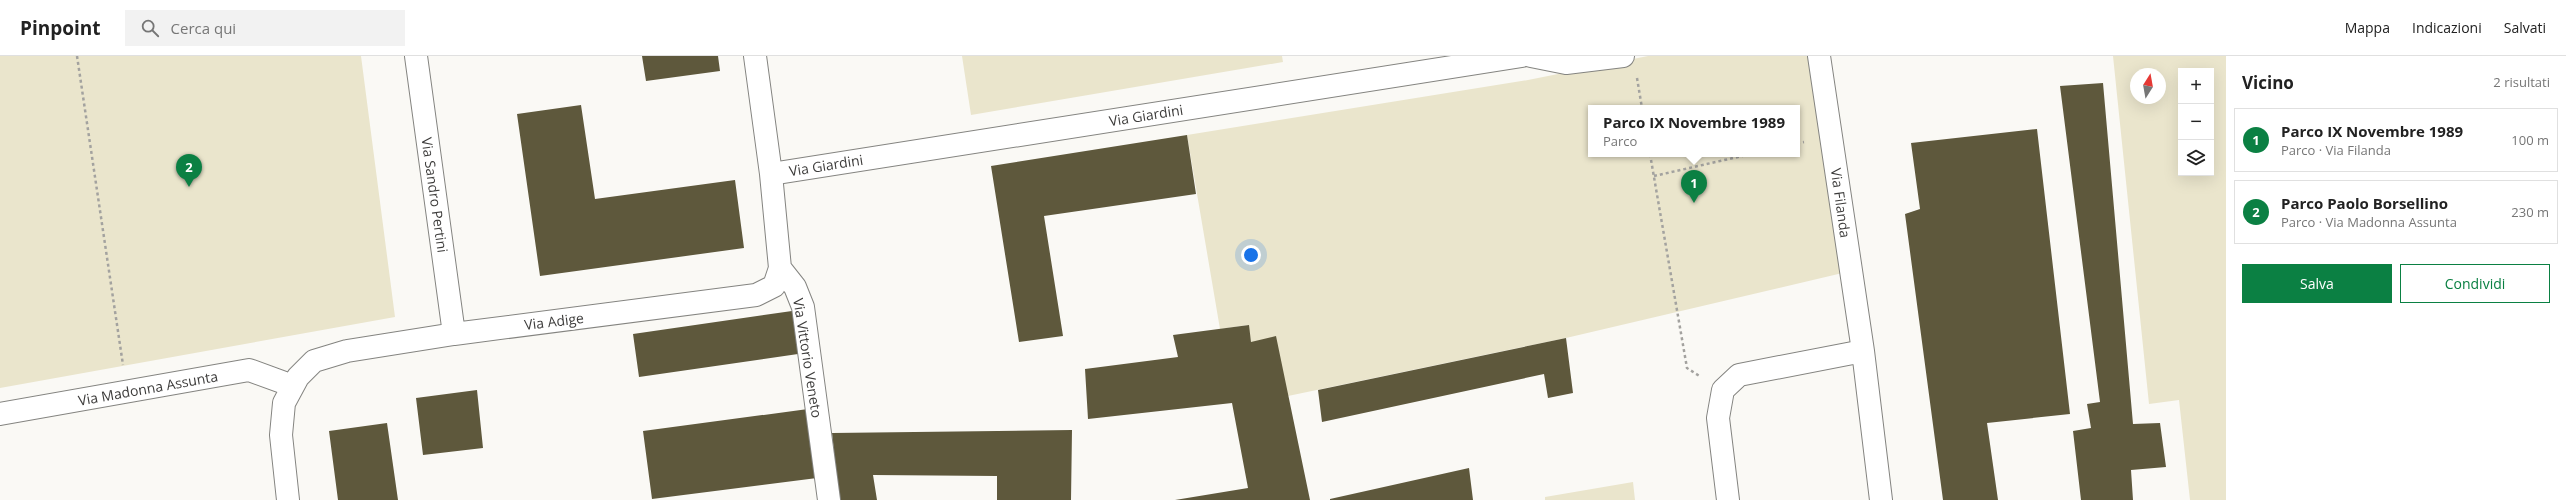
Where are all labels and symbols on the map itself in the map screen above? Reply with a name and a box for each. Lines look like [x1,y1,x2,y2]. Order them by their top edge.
north arrow [2130,68,2166,104]
street label: Via Giardini [1108,100,1184,130]
street label: Via Sandro Pertini [417,136,453,254]
street label: Via Giardini [788,150,864,180]
pin: 2 [176,154,202,187]
street label: Via Filanda [1827,167,1855,239]
pin: 1 [1681,170,1707,203]
your location [1241,245,1261,265]
street label: Via Vittorio Veneto [789,297,827,419]
street label: Via Adige [523,308,585,334]
street label: Via Madonna Assunta [77,366,219,410]

